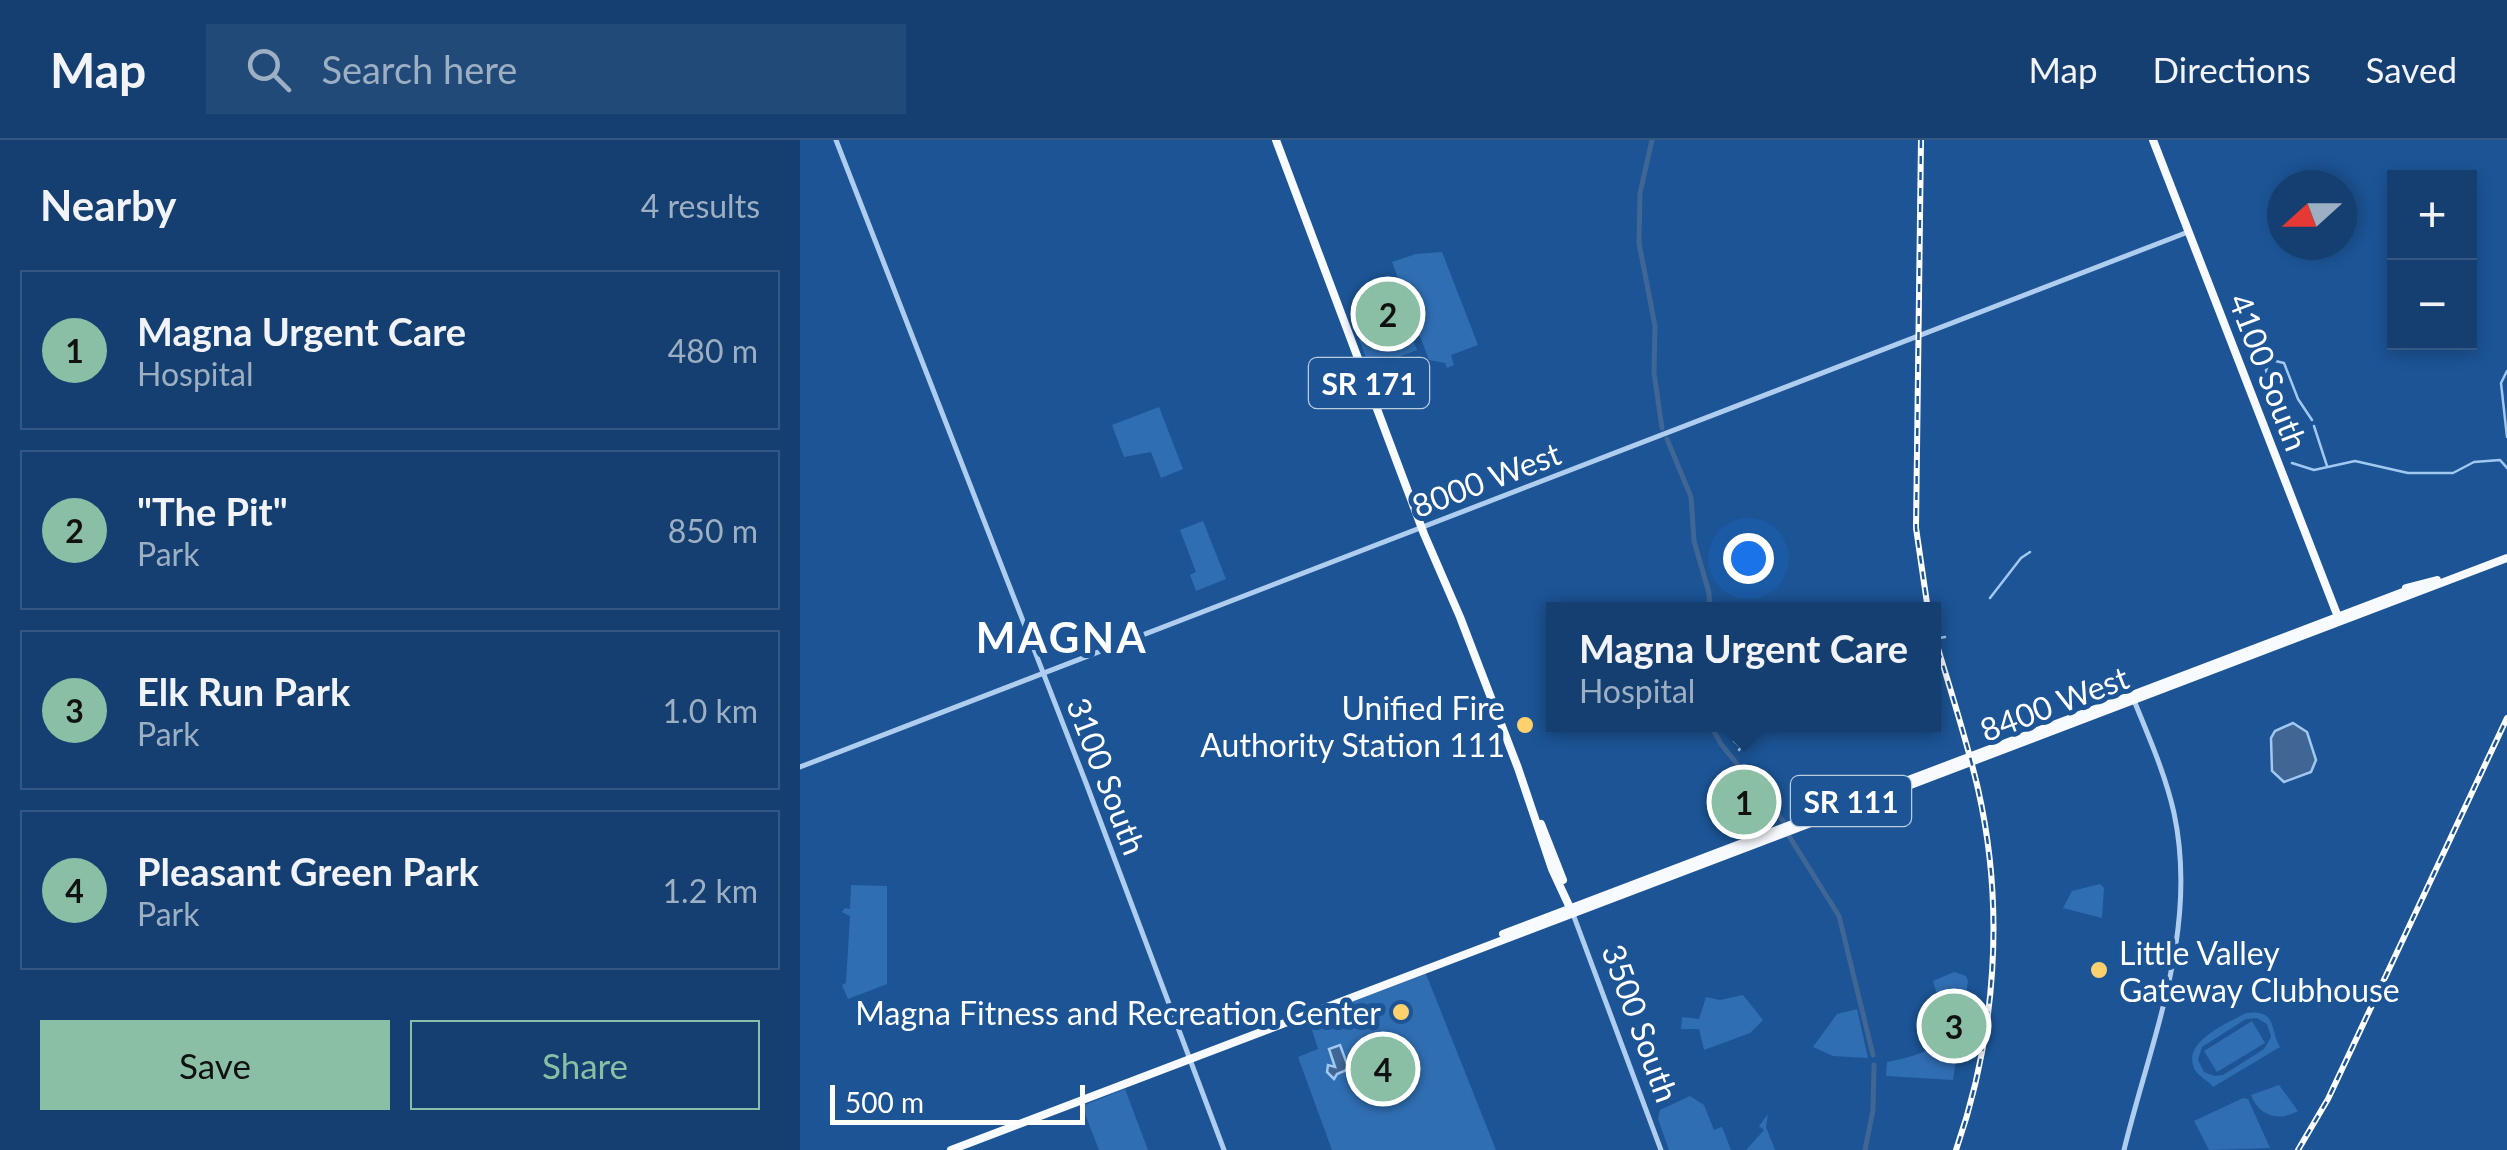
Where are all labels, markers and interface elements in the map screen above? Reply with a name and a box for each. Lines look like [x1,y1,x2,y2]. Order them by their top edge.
search box [206,24,906,114]
text: Map [50,41,146,98]
icon: search [241,42,296,97]
text: Search here [321,46,517,92]
text: Map [2029,48,2098,90]
text: Directions [2153,48,2311,90]
text: Saved [2366,48,2457,90]
north arrow [2267,170,2357,260]
map controls [2387,170,2477,350]
button: + [2387,170,2477,260]
text: Nearby [40,180,177,230]
text: 4 results [641,186,760,225]
button: − [2387,260,2477,350]
pin: 2 [1356,276,1420,352]
street label: 4100 South [2221,288,2317,456]
text: Magna Urgent Care [137,308,466,354]
text: 1 [65,331,84,370]
text: 480 m [668,331,758,370]
text: Hospital [137,354,253,393]
road number: SR 171 [1309,358,1429,408]
street label: 8000 West [1406,433,1566,525]
text: "The Pit" [137,488,288,534]
text: 2 [65,511,84,550]
text: 850 m [668,511,758,550]
your location [1723,533,1774,584]
text: Park [137,534,200,573]
popup [1546,602,1941,732]
district label: MAGNA [976,612,1148,662]
text: Magna Urgent Care [1579,625,1908,671]
street label: 8400 West [1974,657,2134,749]
text: Elk Run Park [137,668,350,714]
text: Hospital [1579,671,1695,710]
place label: Unified Fire Authority Station 111 [1200,688,1505,764]
text: 3 [65,691,84,730]
text: 1.0 km [663,691,758,730]
street label: 3100 South [1059,692,1155,860]
text: Park [137,714,200,753]
marker: Unified Fire Authority Station 111 [1514,714,1536,736]
pin: 1 [1712,764,1776,840]
road number: SR 111 [1791,776,1911,826]
text: Pleasant Green Park [137,848,479,894]
text: 4 [65,871,84,910]
text: 1.2 km [663,871,758,910]
text: Park [137,894,200,933]
place label: Little Valley Gateway Clubhouse [2119,933,2400,1009]
street label: 3500 South [1594,939,1688,1107]
marker: Little Valley Gateway Clubhouse [2088,959,2110,981]
pin: 3 [1922,988,1986,1064]
place label: Magna Fitness and Recreation Center [855,993,1381,1032]
marker: Magna Fitness and Recreation Center [1390,1001,1412,1023]
button: Save [40,1020,390,1110]
button: Share [410,1020,760,1110]
pin: 4 [1350,1032,1416,1106]
scale bar [830,1080,1085,1124]
text: 500 m [845,1085,924,1119]

